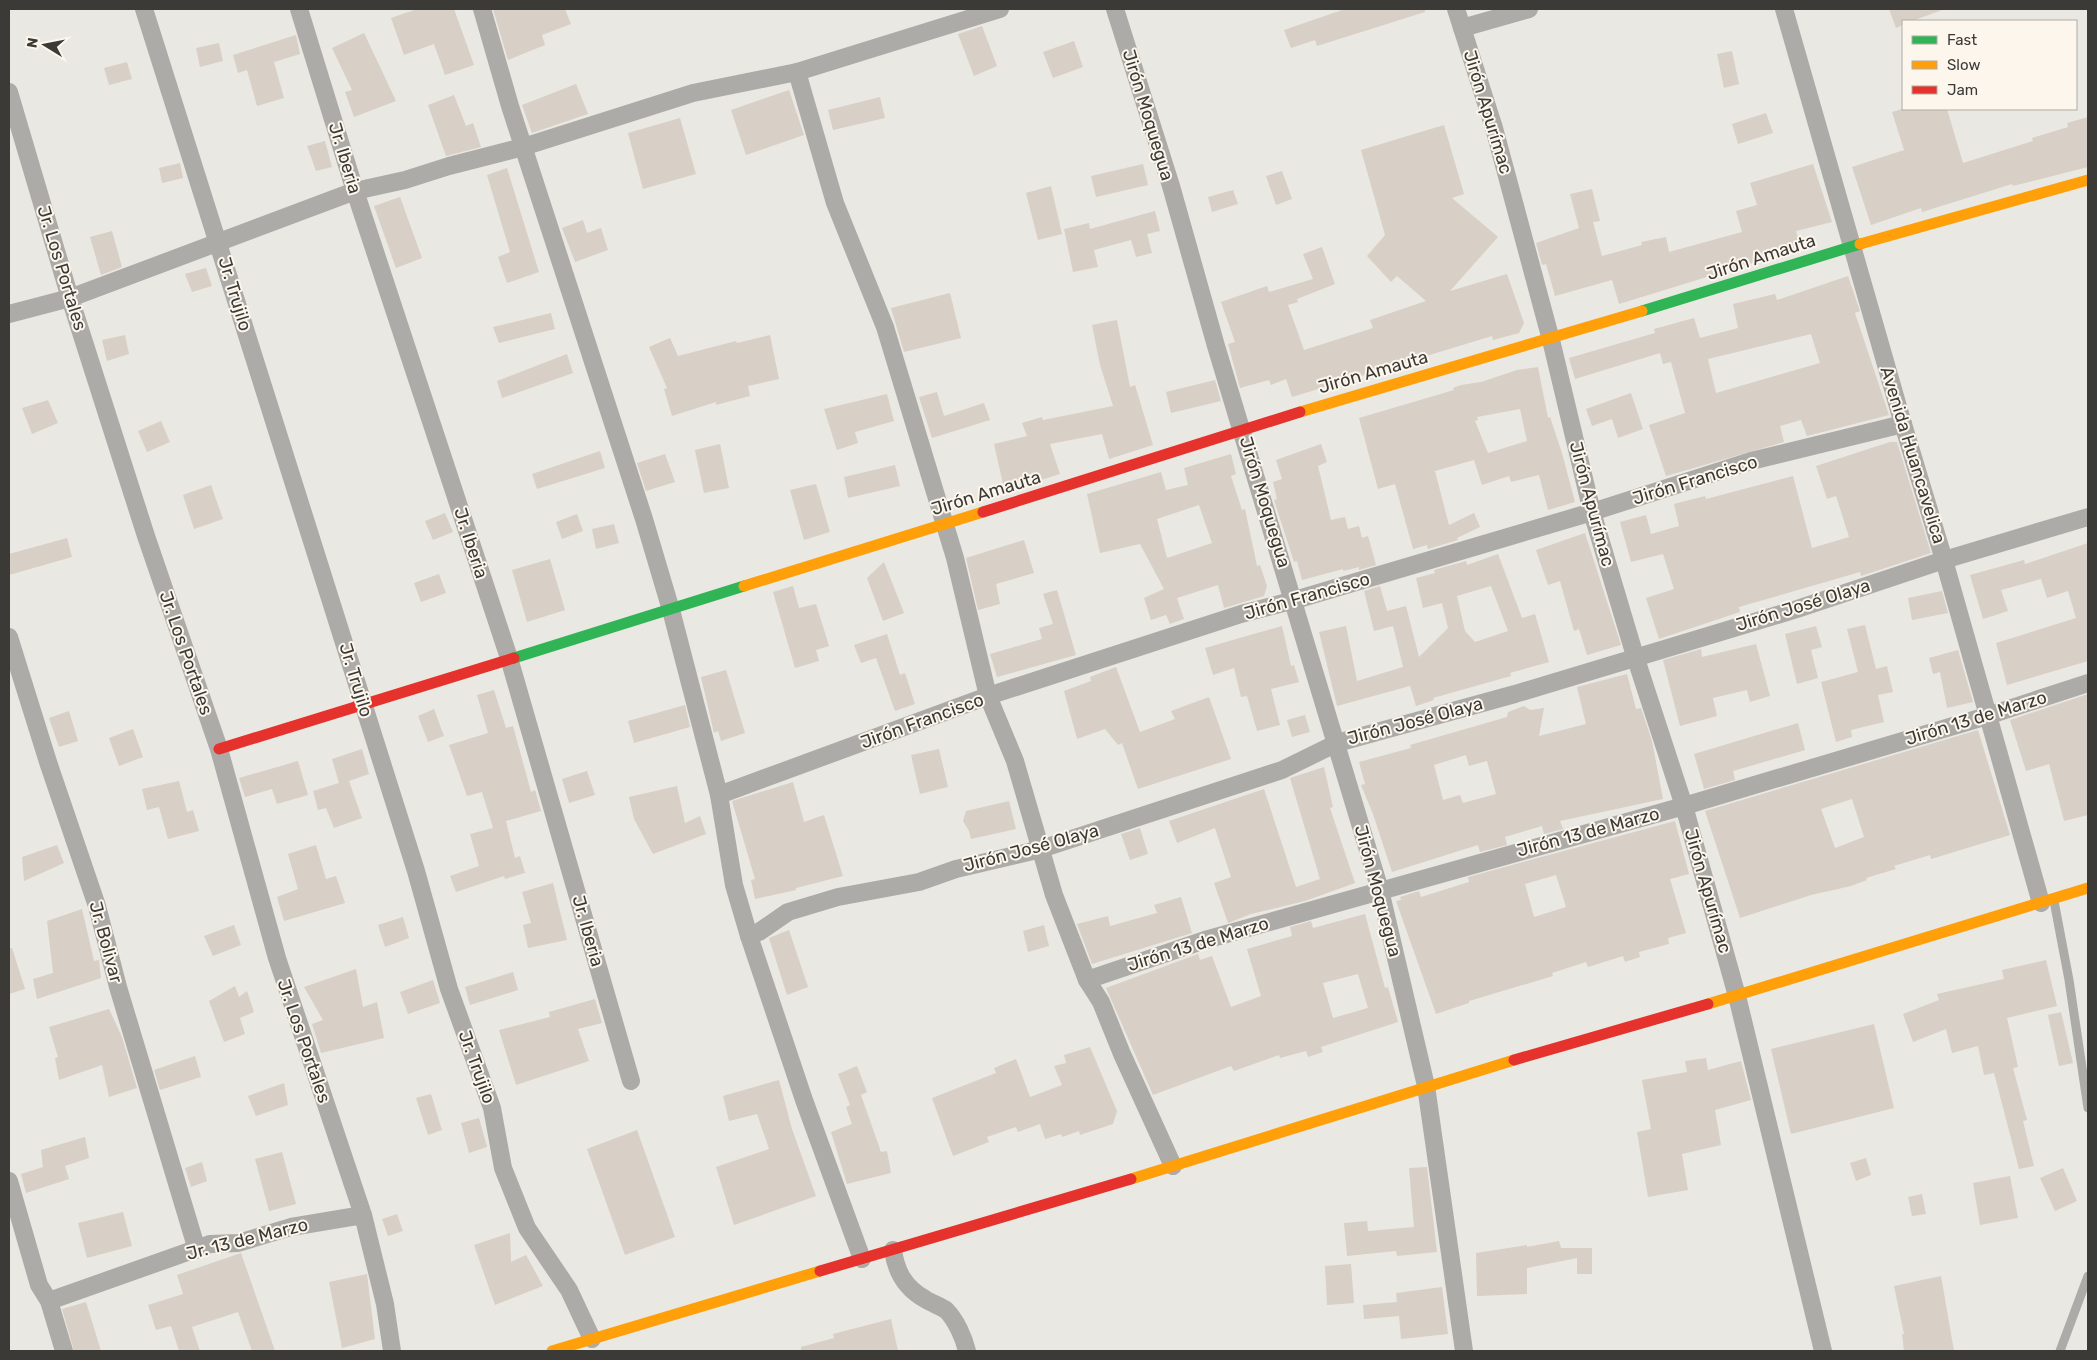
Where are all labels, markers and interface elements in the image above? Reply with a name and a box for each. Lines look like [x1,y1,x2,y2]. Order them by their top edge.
north arrow [20,20,70,70]
legend [1902,20,2077,110]
text: Fast [1947,31,1977,49]
text: N [23,36,42,49]
street label: Jirón Moquegua [1118,47,1178,183]
street label: Jirón Apurímac [1459,47,1517,177]
text: Slow [1947,56,1980,74]
text: Jam [1947,81,1978,99]
street label: Jr. Iberia [324,120,366,196]
street label: Jr. Los Portales [33,203,91,333]
street label: Jirón Amauta [1704,229,1818,285]
street label: Jr. Trujilo [213,254,257,334]
street label: Jirón Amauta [1315,346,1431,398]
street label: Avenida Huancavelica [1876,364,1950,546]
street label: Jirón Moquegua [1235,434,1295,570]
street label: Jirón Apurímac [1565,439,1619,569]
street label: Jirón Francisco [1630,451,1760,509]
street label: Jirón Amauta [929,466,1043,520]
street label: Jr. Iberia [449,505,493,581]
street label: Jirón Francisco [1242,568,1372,624]
street label: Jirón José Olaya [1733,574,1873,636]
street label: Jr. Los Portales [155,588,217,718]
street label: Jr. Trujilo [334,640,378,720]
street label: Jirón 13 de Marzo [1903,686,2049,750]
street label: Jirón Francisco [857,688,987,754]
street label: Jirón José Olaya [1345,692,1485,750]
street label: Jirón 13 de Marzo [1514,802,1662,862]
street label: Jirón José Olaya [961,819,1101,877]
street label: Jirón Moquegua [1350,823,1406,959]
street label: Jirón Apurímac [1680,826,1736,956]
street label: Jr. Iberia [567,893,609,969]
street label: Jr. Bolivar [85,899,127,985]
street label: Jirón 13 de Marzo [1125,912,1271,976]
street label: Jr. Los Portales [273,976,335,1106]
street label: Jr. Trujilo [454,1027,500,1107]
street label: Jr. 13 de Marzo [184,1213,310,1265]

